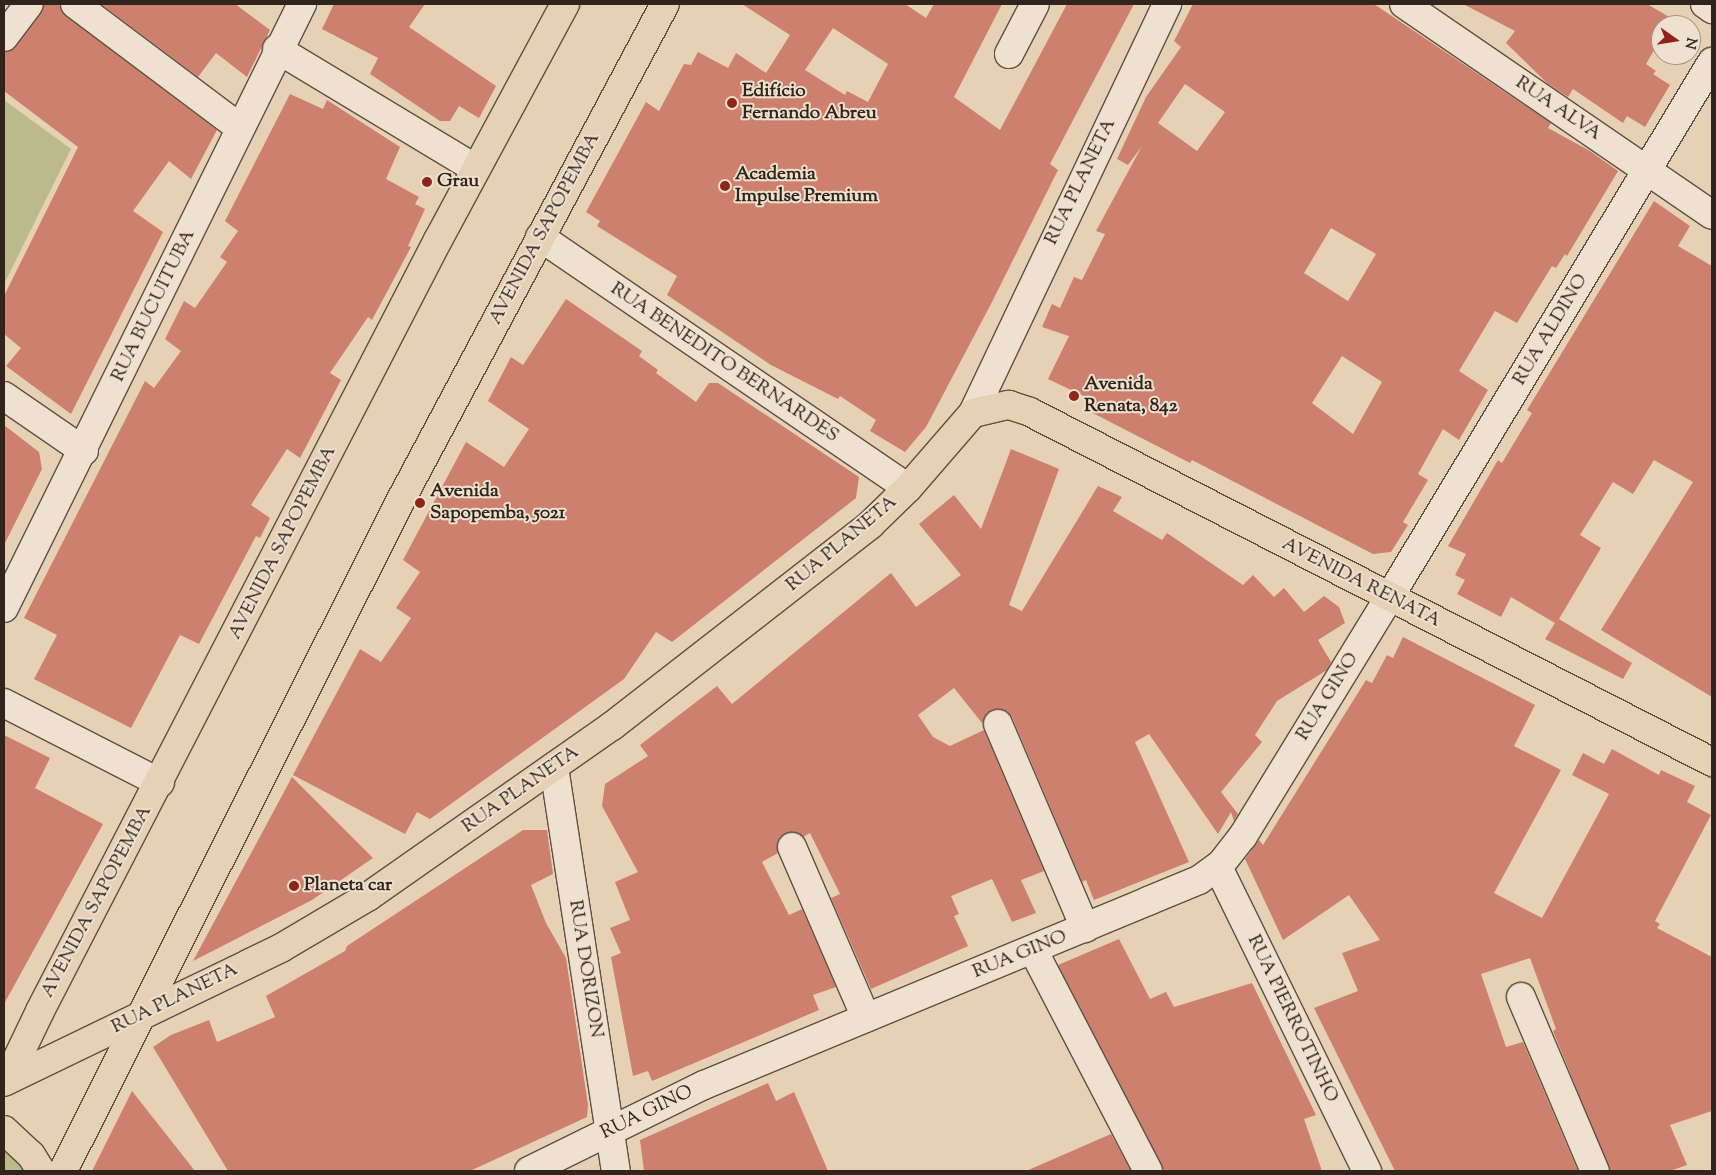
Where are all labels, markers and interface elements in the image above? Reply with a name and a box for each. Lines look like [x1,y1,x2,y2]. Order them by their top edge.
north arrow [1651,15,1701,65]
text: N [1679,35,1701,51]
street label: RUA ALVA [1511,72,1605,146]
place label: Edifício Fernando Abreu [742,81,877,125]
marker: Edifício Fernando Abreu [726,97,738,109]
street label: RUA PLANETA [1041,115,1121,249]
street label: AVENIDA SAPOPEMBA [485,129,605,329]
place label: Academia Impulse Premium [735,164,878,208]
place label: Grau [437,171,479,193]
marker: Grau [421,176,433,188]
marker: Academia Impulse Premium [719,180,731,192]
street label: RUA BUCUITUBA [107,226,201,386]
street label: RUA ALDINO [1509,270,1593,390]
street label: RUA BENEDITO BERNARDES [606,278,842,448]
place label: Avenida Renata, 842 [1084,374,1178,418]
marker: Avenida Renata, 842 [1068,390,1080,402]
street label: AVENIDA SAPOPEMBA [224,442,342,644]
place label: Avenida Sapopemba, 5021 [430,481,565,525]
street label: RUA PLANETA [782,491,902,597]
marker: Avenida Sapopemba, 5021 [414,497,426,509]
street label: AVENIDA RENATA [1278,533,1444,633]
street label: RUA GINO [1292,649,1364,745]
street label: RUA PLANETA [458,741,584,839]
street label: AVENIDA SAPOPEMBA [37,802,157,1002]
place label: Planeta car [304,875,392,897]
marker: Planeta car [288,880,300,892]
street label: RUA DORIZON [563,898,607,1040]
street label: RUA GINO [970,926,1070,984]
street label: RUA PIERROTINHO [1241,931,1343,1107]
street label: RUA PLANETA [108,959,242,1039]
street label: RUA GINO [597,1081,697,1145]

